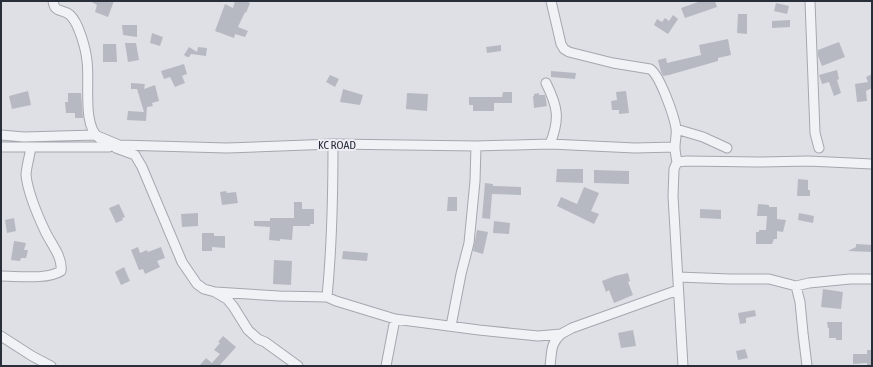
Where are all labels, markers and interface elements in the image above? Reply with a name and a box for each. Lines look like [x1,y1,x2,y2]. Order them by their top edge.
street label: KC ROAD [318,138,356,152]

